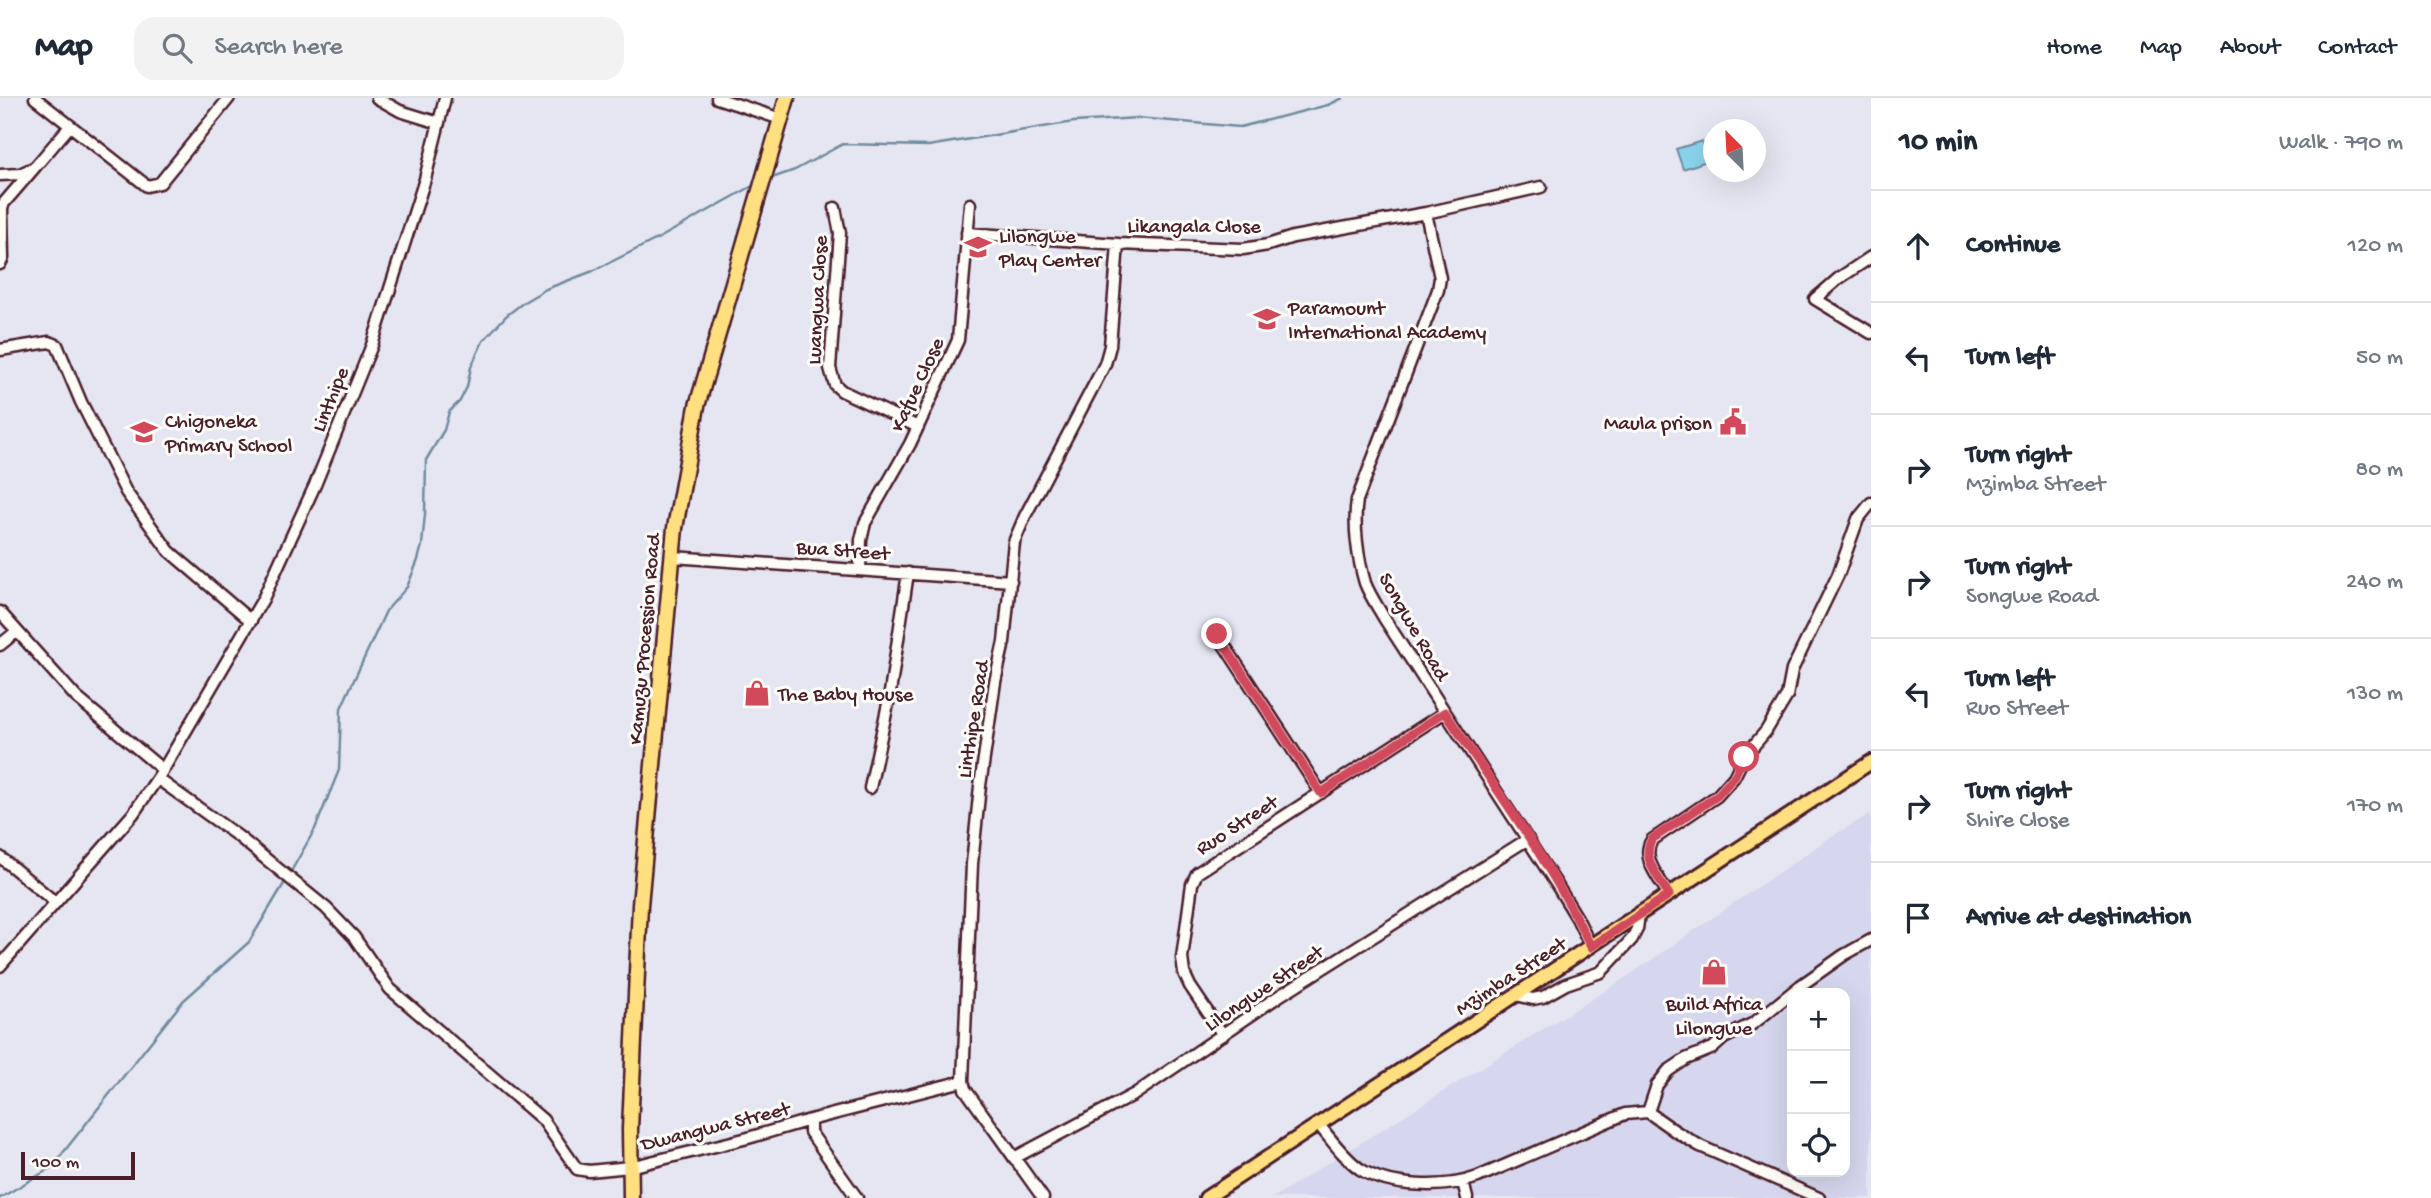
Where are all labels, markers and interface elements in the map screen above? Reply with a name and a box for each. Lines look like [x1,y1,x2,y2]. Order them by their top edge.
search box [134,17,624,80]
text: Map [35,29,92,67]
icon: search [158,29,196,67]
text: Search here [214,33,343,64]
text: Home [2046,34,2102,63]
text: Map [2140,34,2182,63]
text: About [2220,34,2280,63]
text: Contact [2318,34,2396,63]
north arrow [1703,119,1766,182]
text: 10 min [1899,126,1977,161]
text: Walk · 790 m [2279,130,2403,157]
street label: Likangala Close [1127,216,1262,241]
place label: Lilongwe Play Center [998,226,1103,275]
icon: ahead [1899,227,1937,265]
text: Continue [1966,231,2060,262]
school or university icon: Lilongwe Play Center [963,232,993,262]
text: 120 m [2348,233,2403,260]
street label: Luangwa Close [804,234,835,366]
place label: Paramount International Academy [1287,298,1486,347]
school or university icon: Paramount International Academy [1252,304,1282,334]
street label: Kafue Close [887,333,952,436]
icon: left [1899,339,1937,377]
text: Turn left [1966,343,2054,374]
text: 50 m [2356,345,2403,372]
street label: Linthipe [308,363,357,436]
public building icon: Maula prison [1718,407,1748,437]
place label: Chigoneka Primary School [164,411,292,460]
place label: Maula prison [1604,413,1712,438]
school or university icon: Chigoneka Primary School [129,417,159,447]
text: Turn right [1966,441,2070,472]
icon: right [1899,451,1937,489]
text: 80 m [2356,457,2403,484]
text: Mzimba Street [1966,472,2105,499]
street label: Kamuzu Procession Road [625,531,668,746]
street label: Bua Street [794,537,893,568]
text: Turn right [1966,553,2070,584]
icon: right [1899,563,1937,601]
street label: Songwe Road [1371,569,1454,688]
text: 240 m [2346,569,2403,596]
text: Songwe Road [1966,584,2098,611]
route end [1201,618,1232,649]
street label: Linthipe Road [954,657,997,780]
text: Turn left [1966,665,2054,696]
icon: left [1899,675,1937,713]
shop icon: The Baby House [742,678,772,708]
text: 130 m [2347,681,2403,708]
place label: The Baby House [777,684,914,709]
text: Ruo Street [1966,696,2068,723]
route start [1728,741,1759,772]
text: Turn right [1966,777,2070,808]
icon: right [1899,787,1937,825]
street label: Ruo Street [1192,790,1286,863]
text: 170 m [2347,793,2403,820]
text: Shire Close [1966,808,2069,835]
icon: arrive [1899,899,1937,937]
text: Arrive at destination [1966,903,2191,934]
street label: Mzimba Street [1452,932,1574,1023]
street label: Lilongwe Street [1201,940,1331,1039]
shop icon: Build Africa Lilongwe [1699,957,1729,987]
map controls [1787,988,1850,1177]
button: + [1787,988,1850,1051]
place label: Build Africa Lilongwe [1665,994,1764,1043]
button: − [1787,1051,1850,1114]
street label: Dwangwa Street [637,1097,795,1159]
button: locate [1787,1114,1850,1177]
scale bar [21,1149,135,1181]
text: 100 m [32,1152,79,1175]

